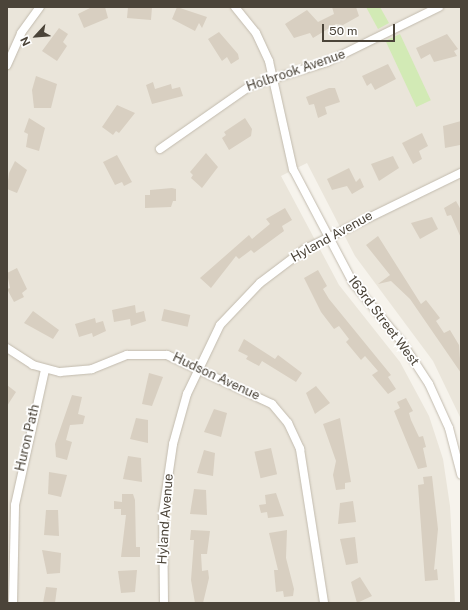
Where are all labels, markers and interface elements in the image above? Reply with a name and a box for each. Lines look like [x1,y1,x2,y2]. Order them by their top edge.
north arrow [16,16,56,56]
scale bar [324,16,397,42]
text: 50 m [329,24,357,38]
text: N [18,35,32,48]
street label: Holbrook Avenue [244,47,348,95]
street label: Hyland Avenue [288,208,376,266]
street label: 163rd Street West [344,273,422,369]
street label: Hudson Avenue [170,350,262,404]
street label: Huron Path [13,403,43,473]
street label: Hyland Avenue [155,473,177,565]

